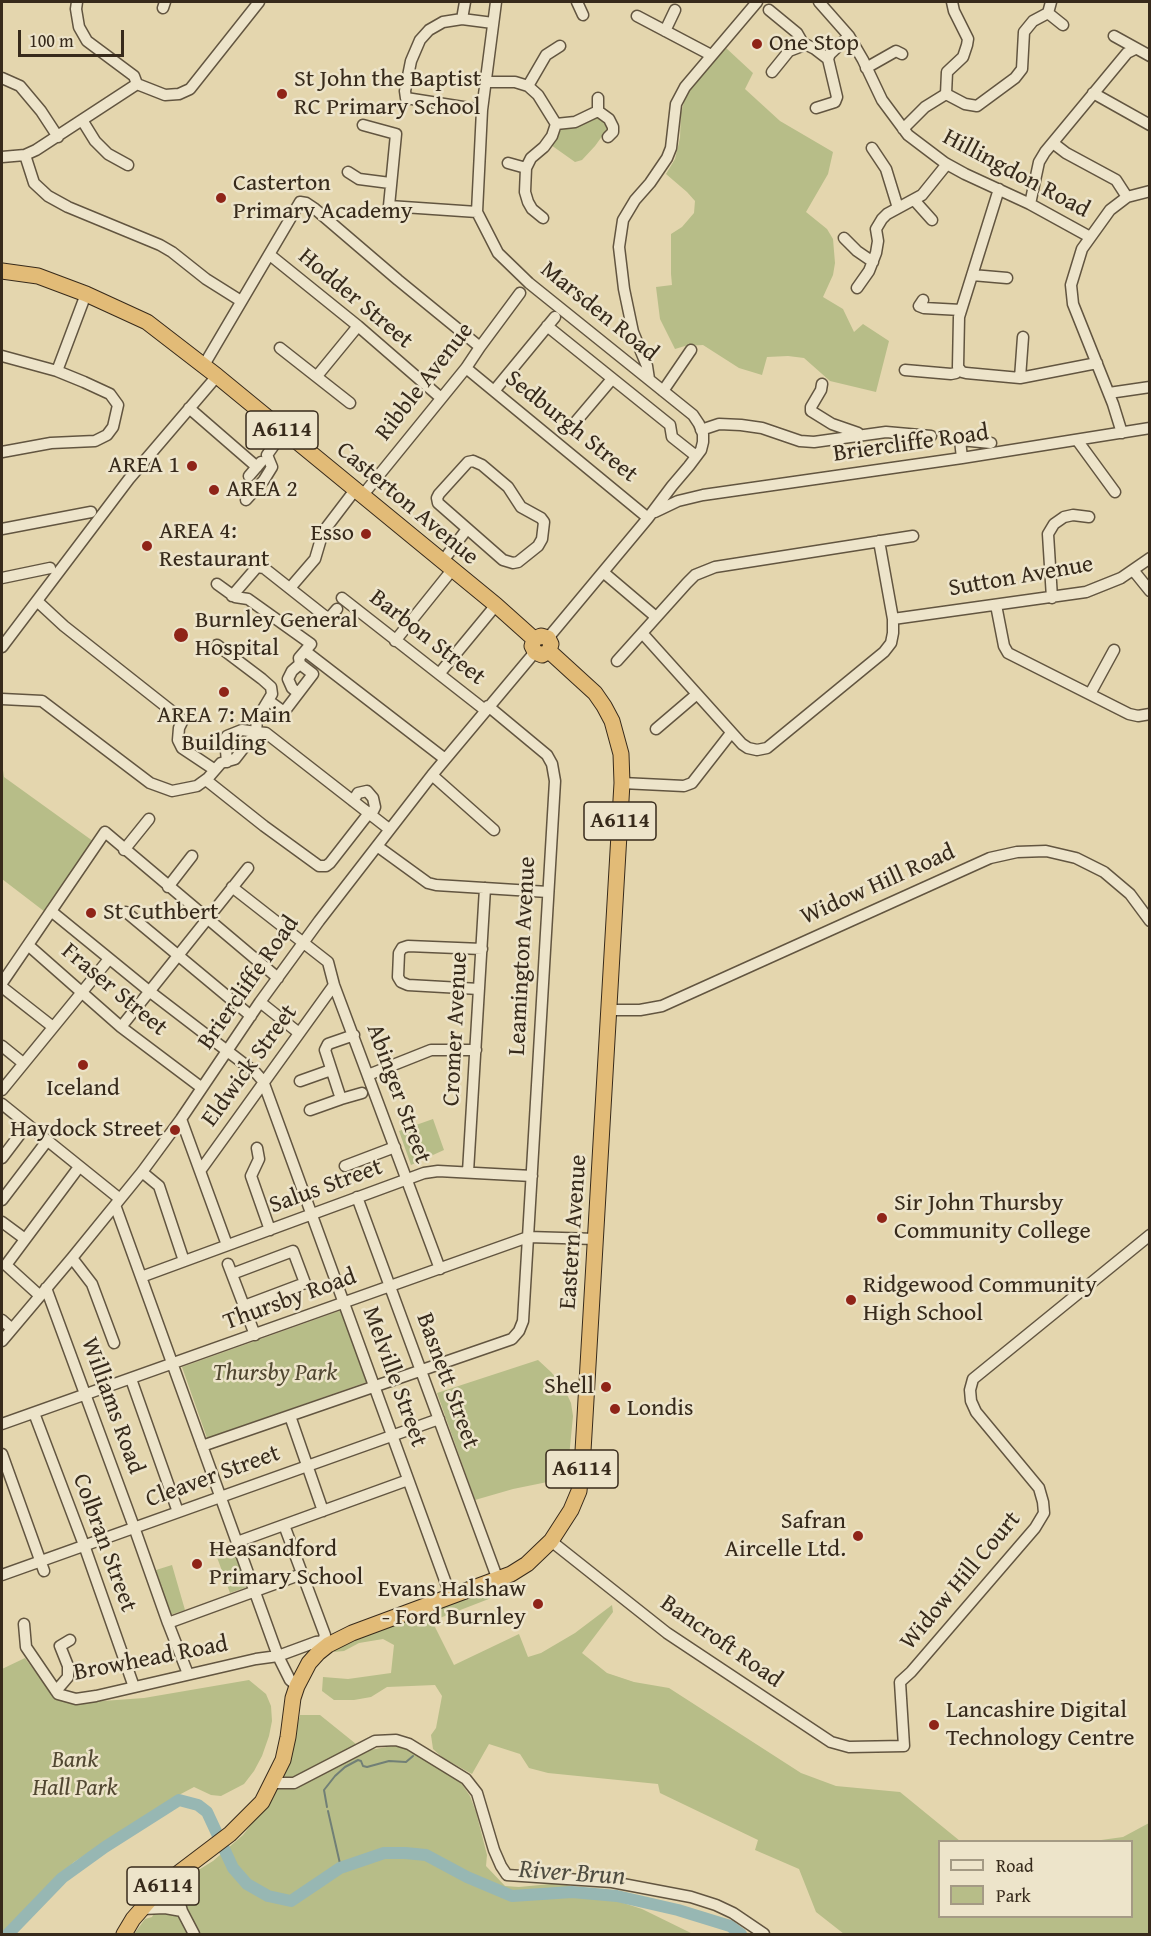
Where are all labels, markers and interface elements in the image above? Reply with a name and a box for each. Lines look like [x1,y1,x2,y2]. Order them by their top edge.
scale bar [21,18,128,56]
text: 100 m [29,27,74,54]
place label: One Stop [769,30,859,58]
marker: One Stop [750,37,764,51]
place label: St John the Baptist RC Primary School [294,66,481,122]
marker: St John the Baptist RC Primary School [275,87,289,101]
street label: Hillingdon Road [938,123,1094,225]
place label: Casterton Primary Academy [233,170,413,226]
marker: Casterton Primary Academy [214,191,228,205]
street label: Hodder Street [292,243,418,355]
street label: Marsden Road [534,256,664,368]
street label: Ribble Avenue [370,317,480,447]
street label: Sedburgh Street [499,365,643,489]
road number: A6114 [246,411,318,449]
street label: Briercliffe Road [831,419,991,469]
street label: Casterton Avenue [330,436,484,572]
place label: AREA 1 [108,452,180,480]
marker: AREA 1 [185,459,199,473]
place label: AREA 2 [226,476,298,504]
marker: AREA 2 [207,483,221,497]
place label: AREA 4: Restaurant [159,518,269,574]
place label: Esso [311,520,354,548]
marker: Esso [359,527,373,541]
marker: AREA 4: Restaurant [140,539,154,553]
street label: Sutton Avenue [946,550,1096,604]
street label: Barbon Street [363,584,491,692]
place label: Burnley General Hospital [195,607,358,663]
marker: Burnley General Hospital [172,626,190,644]
marker: AREA 7: Main Building [217,685,231,699]
place label: AREA 7: Main Building [157,702,291,758]
road number: A6114 [584,802,656,840]
street label: Widow Hill Road [796,838,960,932]
street label: Leamington Avenue [503,856,543,1056]
place label: St Cuthbert [103,899,219,927]
marker: St Cuthbert [84,906,98,920]
street label: Briercliffe Road [192,910,306,1056]
street label: Fraser Street [55,937,173,1043]
street label: Cromer Avenue [438,951,474,1107]
street label: Eldwick Street [196,999,304,1133]
street label: Abinger Street [359,1020,437,1168]
marker: Iceland [76,1058,90,1072]
place label: Iceland [46,1075,120,1103]
place label: Haydock Street [10,1116,163,1144]
marker: Haydock Street [168,1123,182,1137]
street label: Salus Street [265,1153,387,1221]
street label: Eastern Avenue [554,1154,594,1310]
place label: Sir John Thursby Community College [894,1190,1091,1246]
marker: Sir John Thursby Community College [875,1211,889,1225]
street label: Thursby Road [220,1263,360,1337]
place label: Ridgewood Community High School [863,1272,1097,1328]
marker: Ridgewood Community High School [844,1293,858,1307]
street label: Melville Street [355,1303,433,1451]
street label: Basnett Street [409,1309,485,1453]
street label: Williams Road [74,1334,150,1478]
park label: Thursby Park [213,1360,337,1388]
place label: Shell [544,1373,594,1401]
marker: Shell [599,1380,613,1394]
place label: Londis [627,1395,693,1423]
marker: Londis [608,1402,622,1416]
street label: Cleaver Street [142,1439,284,1515]
road number: A6114 [546,1450,618,1488]
street label: Colbran Street [66,1470,142,1616]
street label: Widow Hill Court [895,1506,1027,1656]
place label: Safran Aircelle Ltd. [724,1508,846,1564]
marker: Safran Aircelle Ltd. [851,1529,865,1543]
place label: Heasandford Primary School [209,1536,363,1592]
marker: Heasandford Primary School [190,1557,204,1571]
place label: Evans Halshaw - Ford Burnley [378,1576,526,1632]
street label: Bancroft Road [654,1589,788,1695]
marker: Evans Halshaw - Ford Burnley [531,1597,545,1611]
street label: Browhead Road [71,1630,231,1688]
place label: Lancashire Digital Technology Centre [946,1697,1134,1753]
marker: Lancashire Digital Technology Centre [927,1718,941,1732]
park label: Bank Hall Park [32,1747,118,1803]
legend [938,1840,1133,1918]
text: Road [996,1852,1034,1879]
water label: River Brun [518,1855,626,1893]
road number: A6114 [127,1867,199,1905]
text: Park [996,1882,1031,1909]

